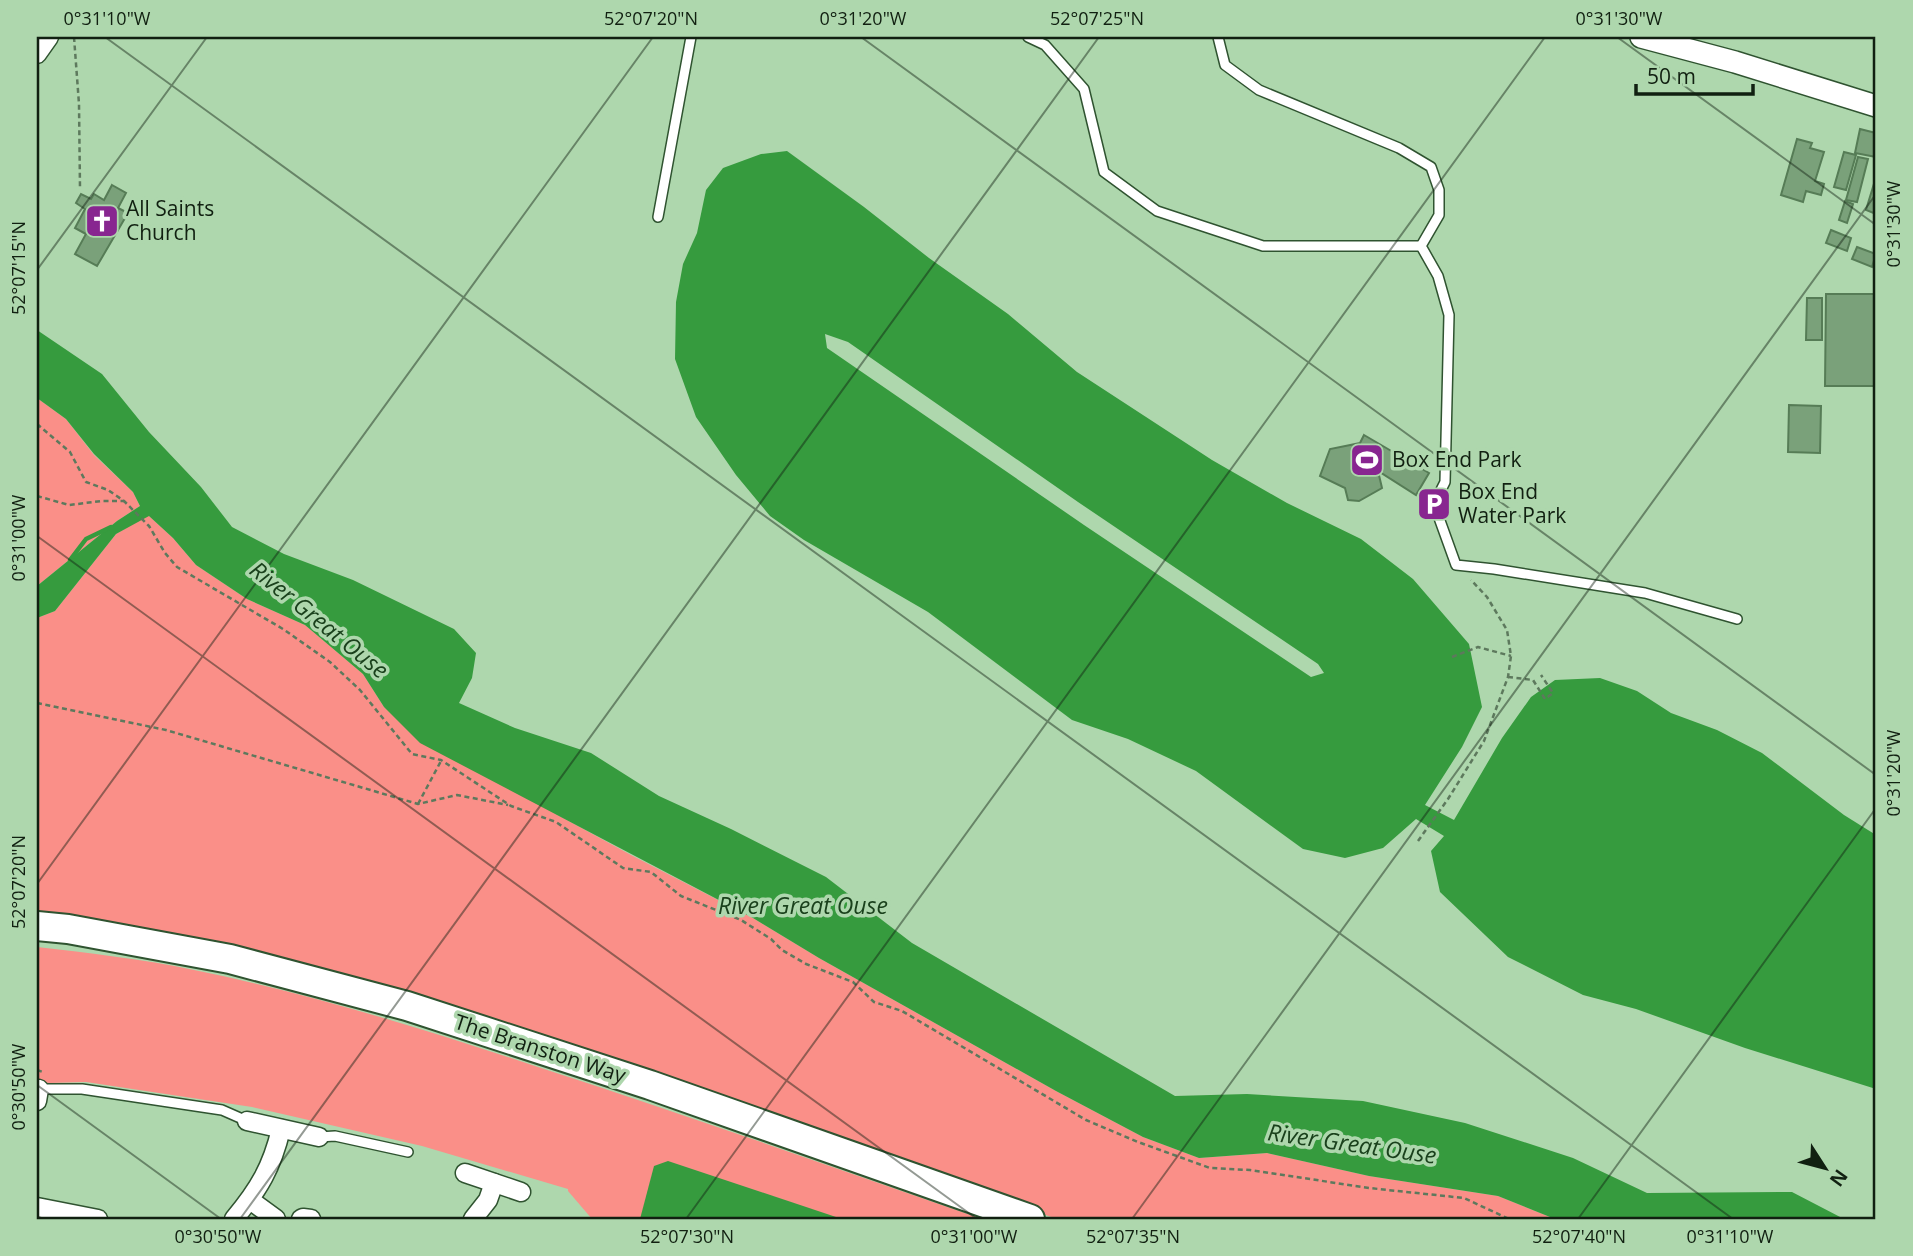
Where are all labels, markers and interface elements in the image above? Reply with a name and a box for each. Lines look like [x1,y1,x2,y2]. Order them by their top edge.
text: 0°31'10"W [64,6,151,30]
text: 52°07'20"N [604,6,698,30]
text: 0°31'20"W [820,6,907,30]
text: 52°07'25"N [1050,6,1144,30]
text: 0°31'30"W [1576,6,1663,30]
scale bar [1636,52,1754,96]
text: 50 m [1647,62,1696,90]
text: 0°31'30"W [1881,180,1905,267]
place label: All Saints Church [126,194,214,246]
church icon: All Saints Church [83,202,121,240]
text: 52°07'15"N [6,221,30,315]
sports icon: Box End Park [1348,441,1386,479]
place label: Box End Park [1392,445,1521,473]
place label: Box End Water Park [1458,477,1566,529]
parking icon: Box End Water Park [1415,485,1453,523]
text: 0°31'00"W [6,494,30,581]
water label: River Great Ouse [244,553,396,685]
text: 0°31'20"W [1881,729,1905,816]
text: 52°07'20"N [6,835,30,929]
water label: River Great Ouse [718,889,888,921]
street label: The Branston Way [451,1007,630,1089]
text: 0°30'50"W [6,1043,30,1130]
water label: River Great Ouse [1266,1115,1439,1171]
north arrow [1790,1134,1860,1204]
text: N [1824,1164,1854,1192]
text: 0°30'50"W [175,1224,262,1248]
text: 52°07'30"N [640,1224,734,1248]
text: 0°31'00"W [931,1224,1018,1248]
text: 52°07'35"N [1086,1224,1180,1248]
text: 52°07'40"N [1532,1224,1626,1248]
text: 0°31'10"W [1687,1224,1774,1248]

